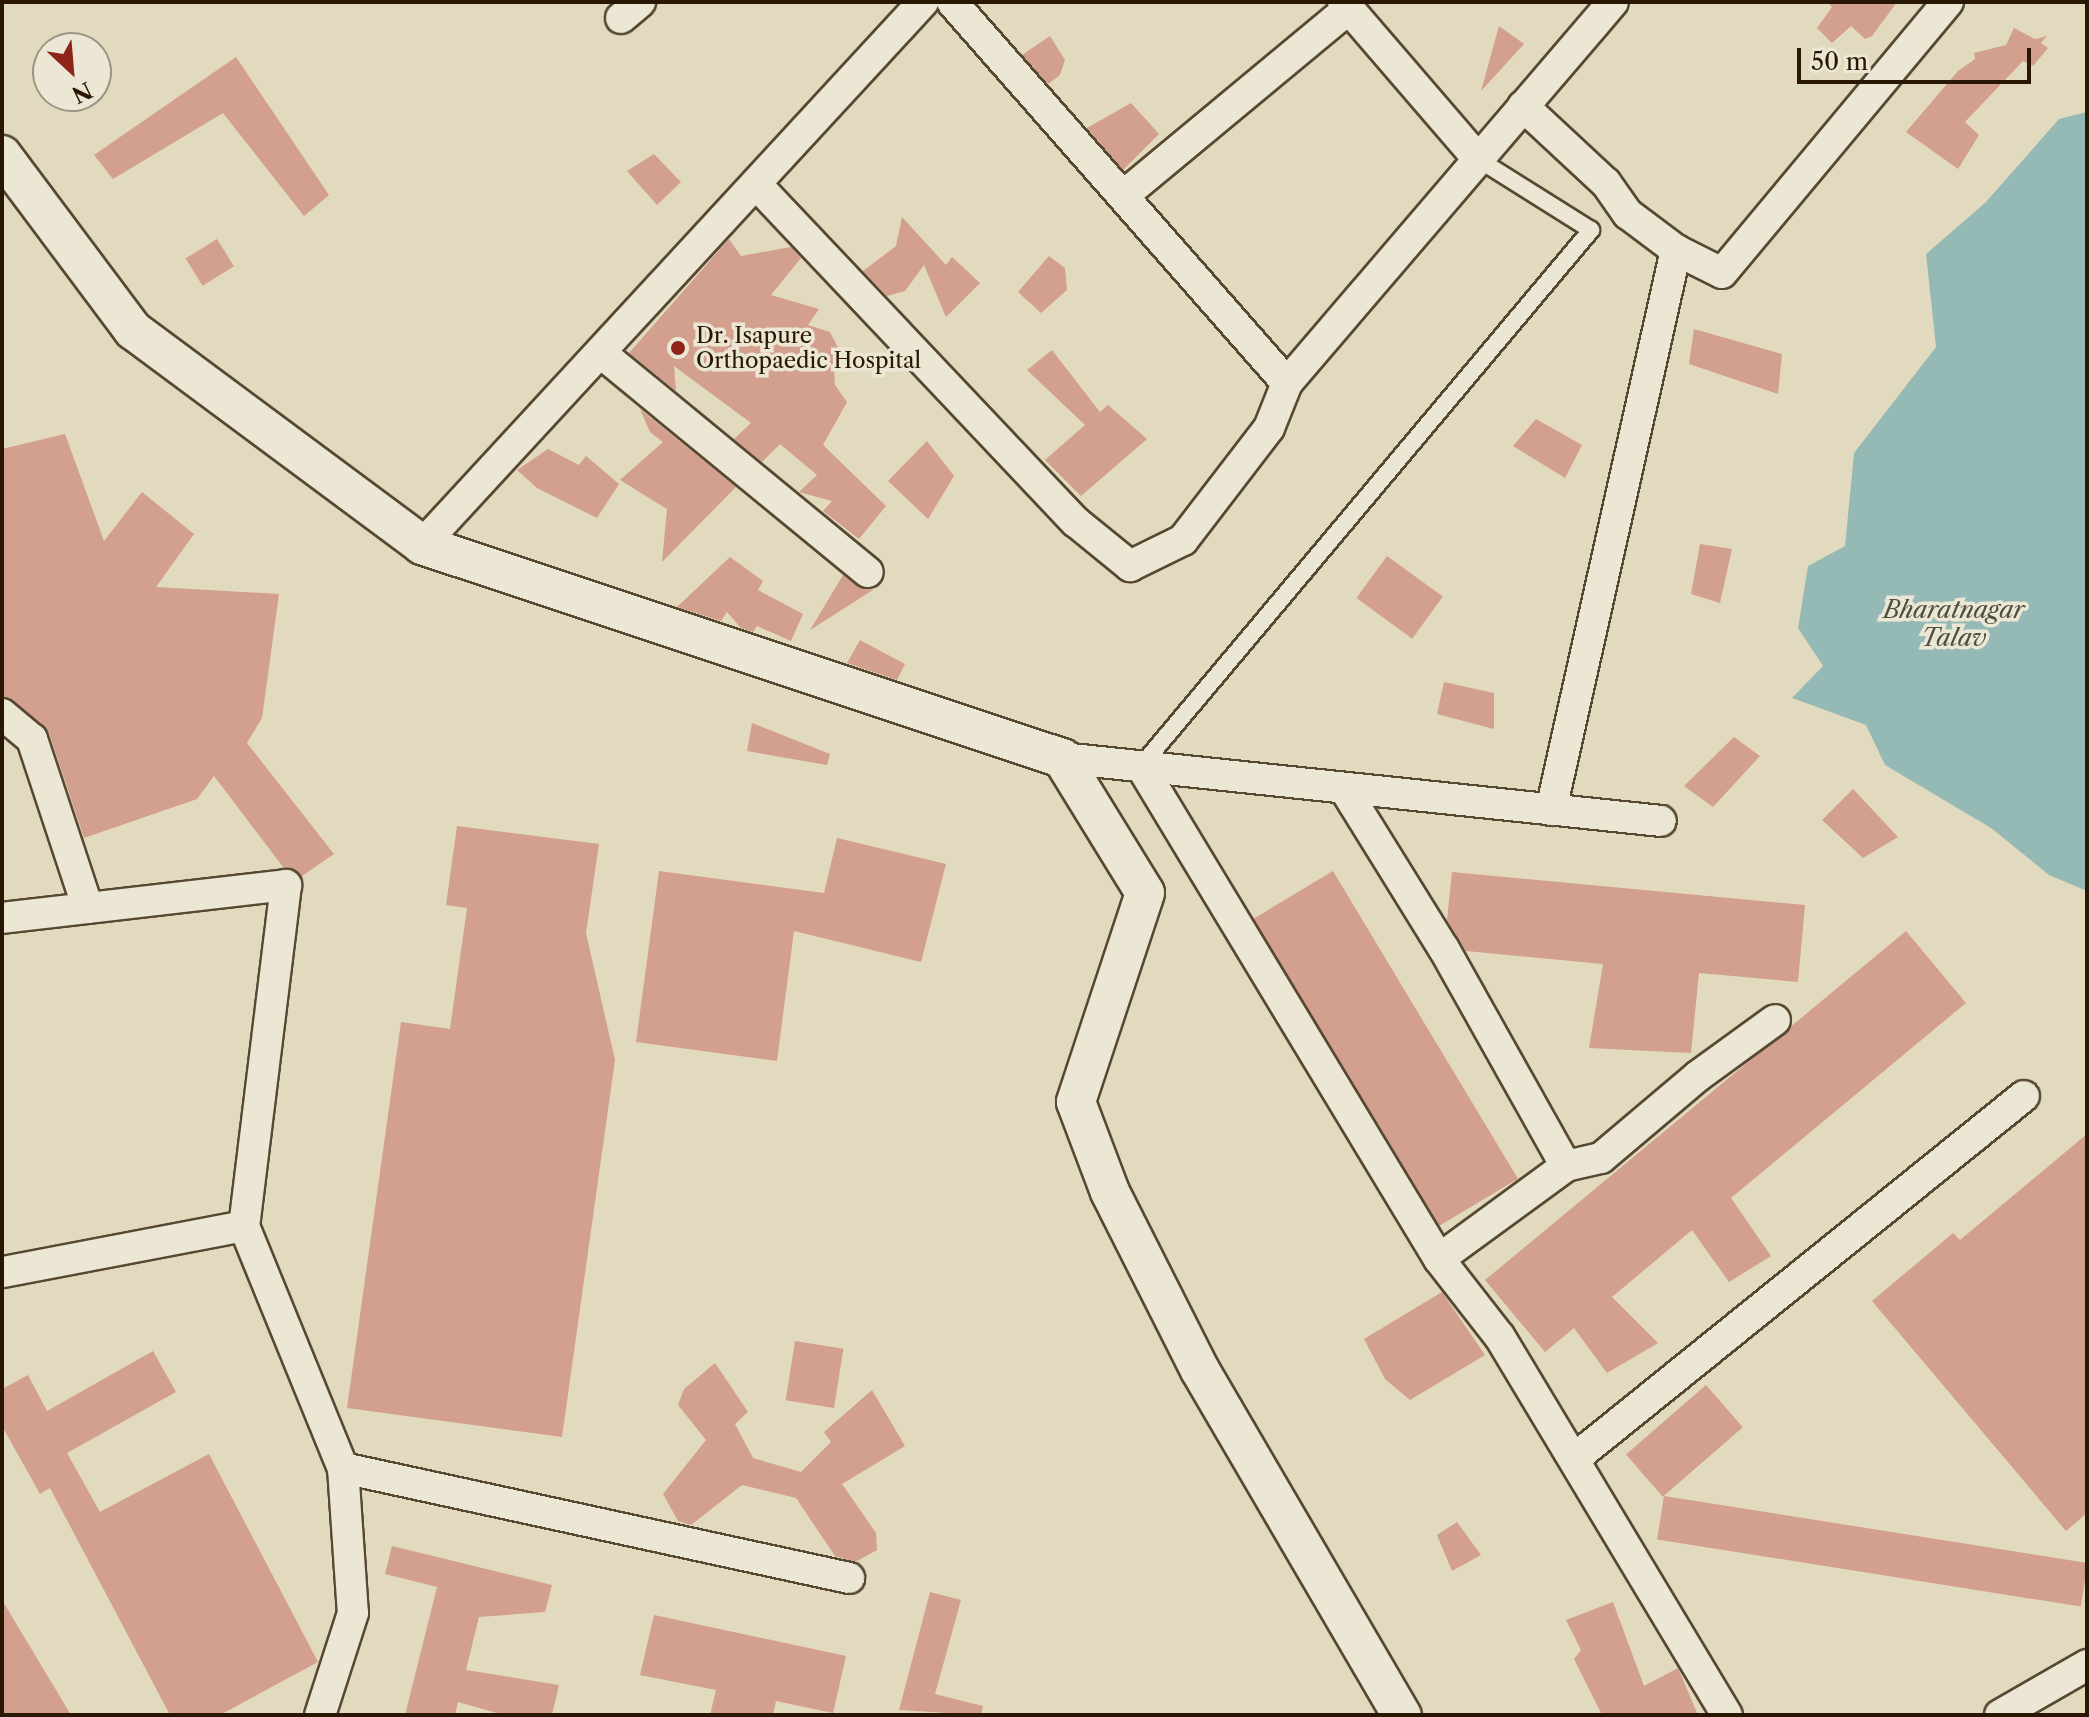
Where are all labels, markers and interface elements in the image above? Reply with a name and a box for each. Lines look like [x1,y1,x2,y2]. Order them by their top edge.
north arrow [32,32,112,112]
scale bar [1801,32,2035,82]
text: 50 m [1811,47,1868,76]
text: N [67,76,96,109]
place label: Dr. Isapure Orthopaedic Hospital [696,322,921,374]
marker: Dr. Isapure Orthopaedic Hospital [667,337,689,359]
water label: Bharatnagar Talav [1883,596,2025,652]

